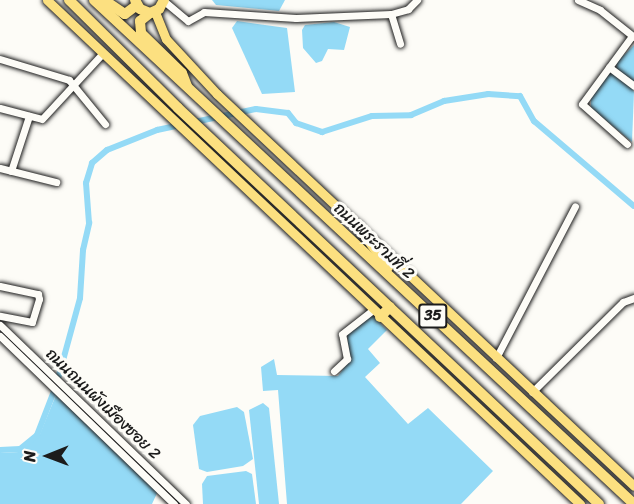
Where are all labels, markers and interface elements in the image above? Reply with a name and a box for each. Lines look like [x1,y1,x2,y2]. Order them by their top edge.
street label: ถนนพระรามที่ 2 [330,199,418,283]
road number: 35 [418,304,448,328]
street label: ถนนถนนผังเมืองซอย 2 [42,344,164,464]
north arrow [18,426,78,486]
text: N [15,451,44,462]

